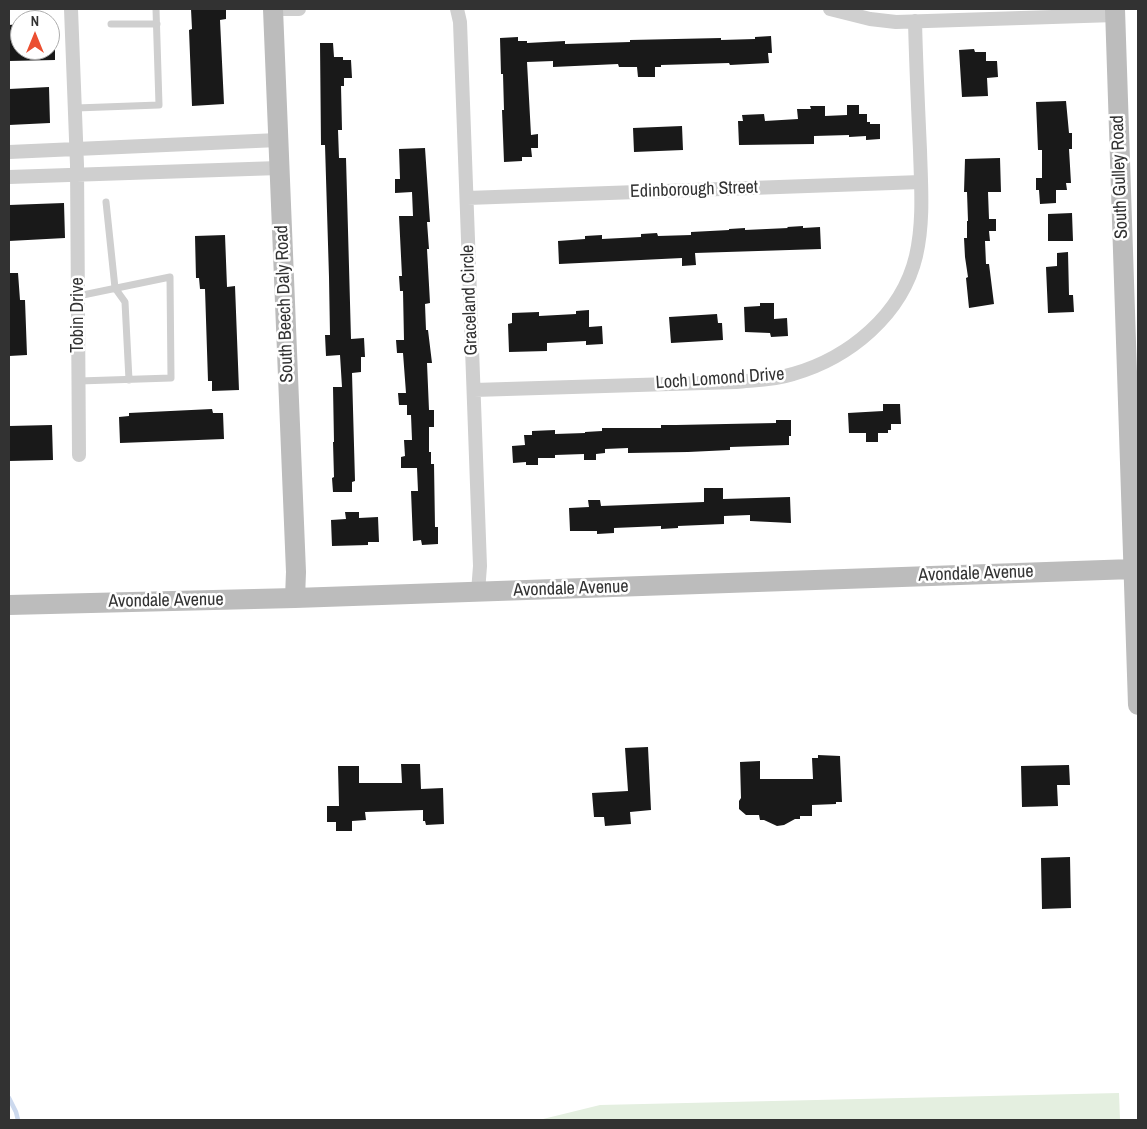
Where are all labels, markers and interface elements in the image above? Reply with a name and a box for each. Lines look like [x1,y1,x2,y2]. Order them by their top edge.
north arrow [10,10,60,60]
text: N [31,12,39,30]
street label: South Gulley Road [1107,115,1133,239]
street label: Edinborough Street [630,177,758,203]
street label: South Beech Daly Road [271,225,299,383]
street label: Graceland Circle [457,244,483,356]
street label: Tobin Drive [67,277,89,353]
street label: Loch Lomond Drive [655,364,785,394]
street label: Avondale Avenue [918,561,1034,587]
street label: Avondale Avenue [513,576,629,602]
street label: Avondale Avenue [108,589,224,613]

